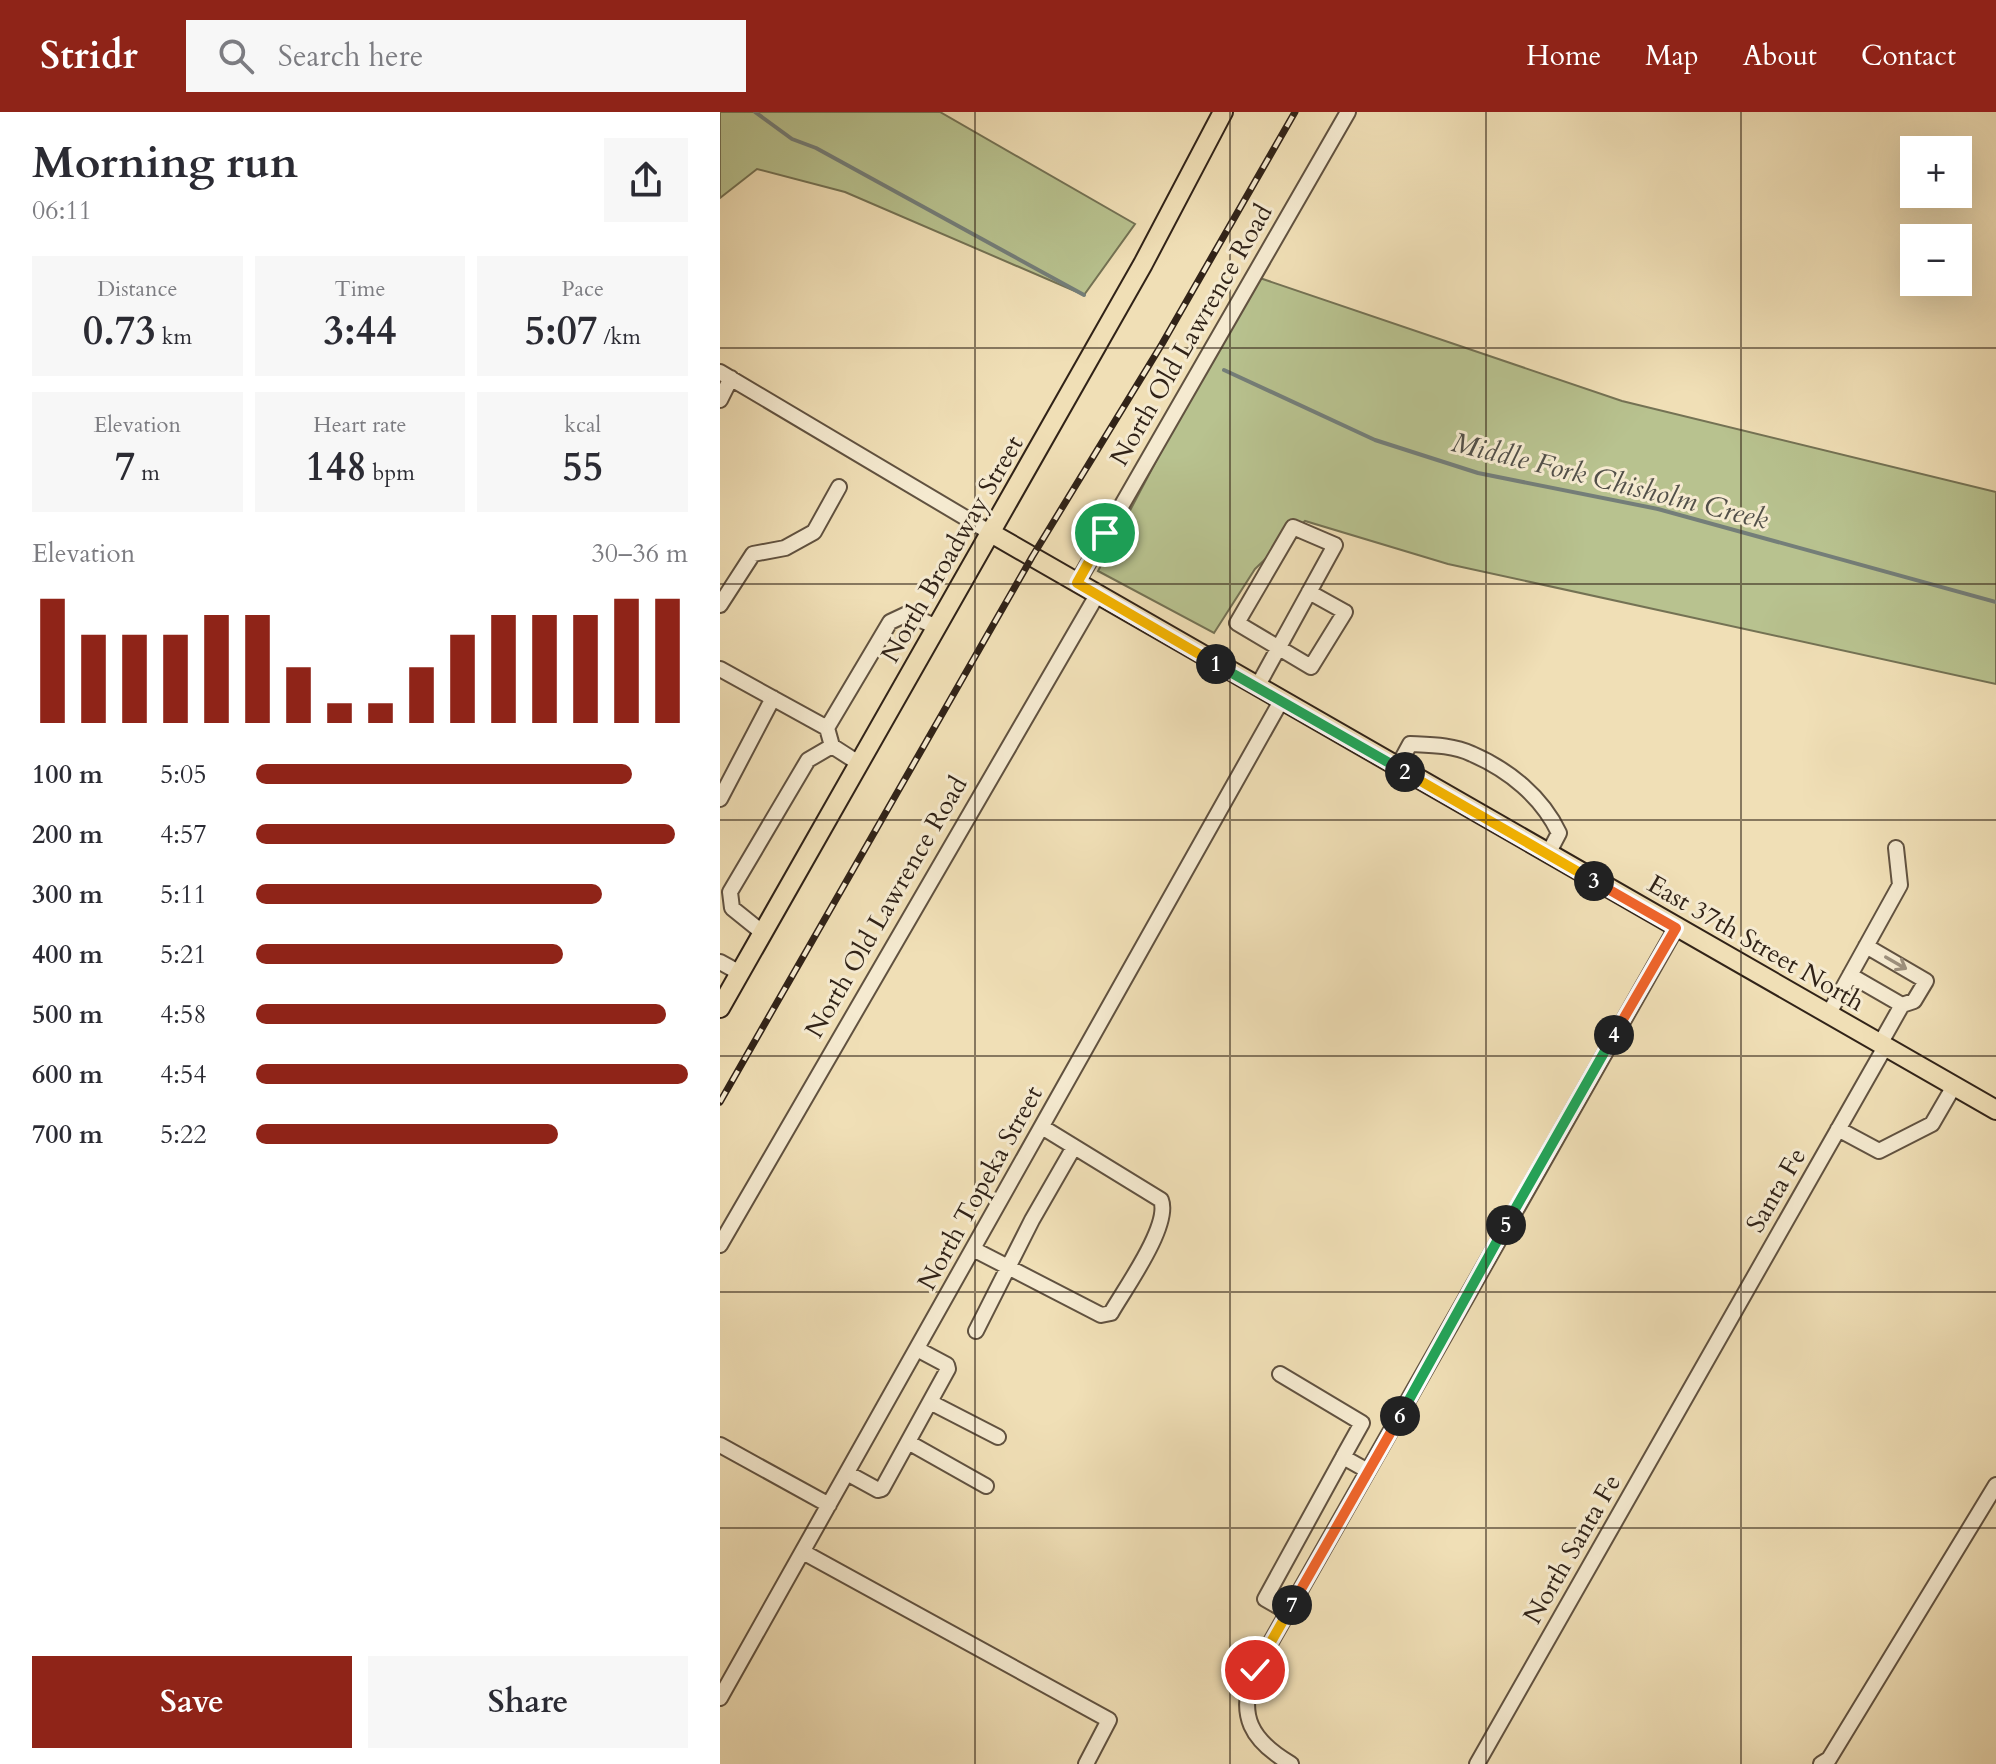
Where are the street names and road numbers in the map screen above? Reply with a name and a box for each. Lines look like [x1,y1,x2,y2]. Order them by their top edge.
street label: North Old Lawrence Road [1102,198,1280,472]
street label: North Broadway Street [873,429,1031,669]
street label: North Old Lawrence Road [797,770,975,1044]
street label: East 37th Street North [1641,867,1871,1019]
street label: North Topeka Street [909,1080,1051,1296]
street label: Santa Fe [1738,1141,1814,1239]
street label: North Santa Fe [1515,1468,1629,1630]

